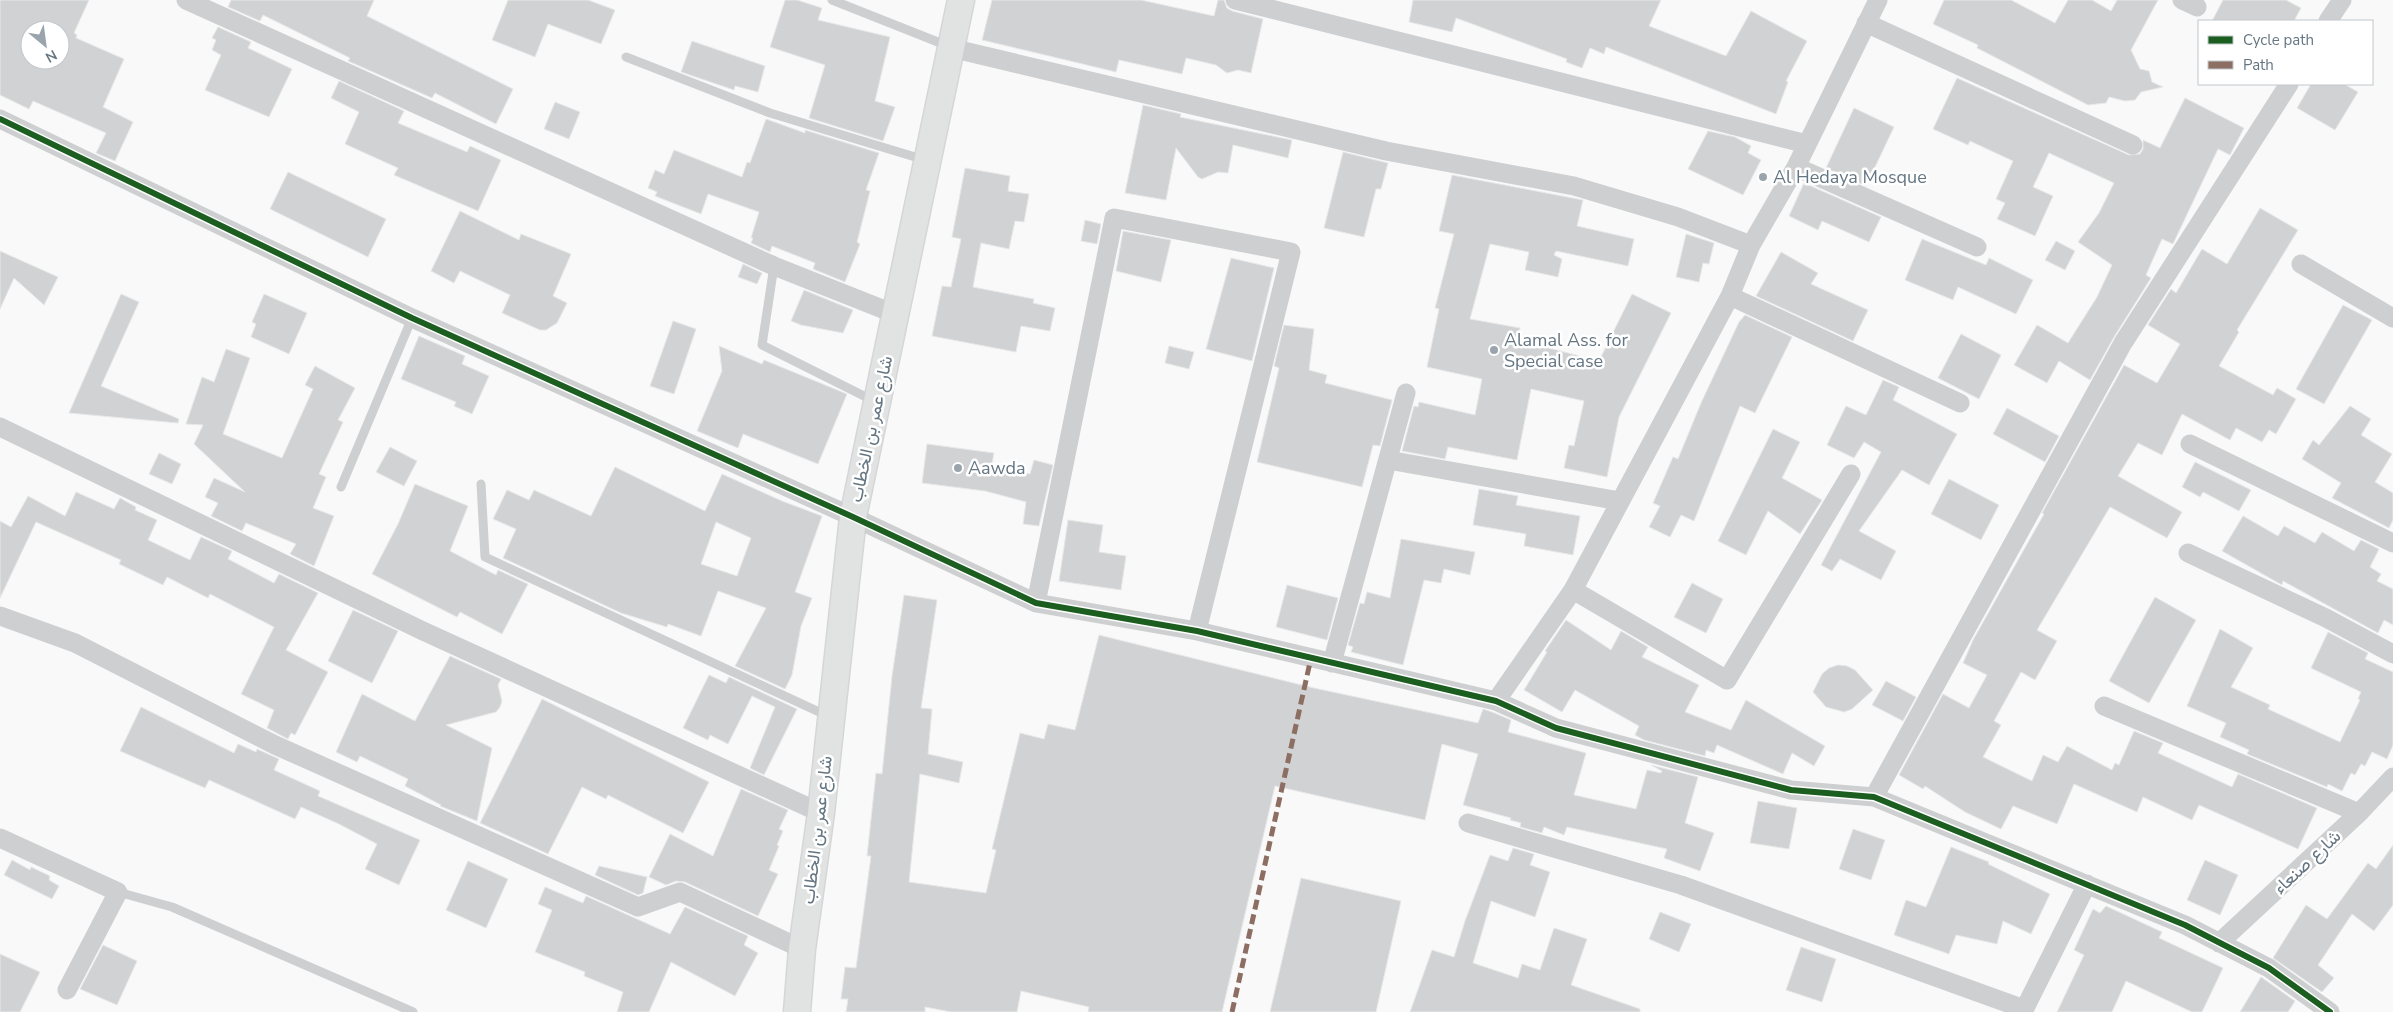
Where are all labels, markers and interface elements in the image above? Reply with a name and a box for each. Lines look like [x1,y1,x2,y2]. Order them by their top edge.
north arrow [20,20,70,70]
legend [2198,20,2373,85]
text: Cycle path [2243,30,2314,50]
text: N [42,45,60,67]
text: Path [2243,55,2274,75]
place label: Al Hedaya Mosque [1773,165,1927,189]
marker: Al Hedaya Mosque [1757,171,1769,183]
place label: Alamal Ass. for Special case [1504,328,1629,373]
marker: Alamal Ass. for Special case [1488,344,1500,356]
street label: شارع عمر بن الخطاب [844,354,898,504]
place label: Aawda [968,456,1026,480]
marker: Aawda [952,462,964,474]
street label: شارع عمر بن الخطاب [796,754,838,906]
street label: شارع صنعاء [2268,824,2346,900]

